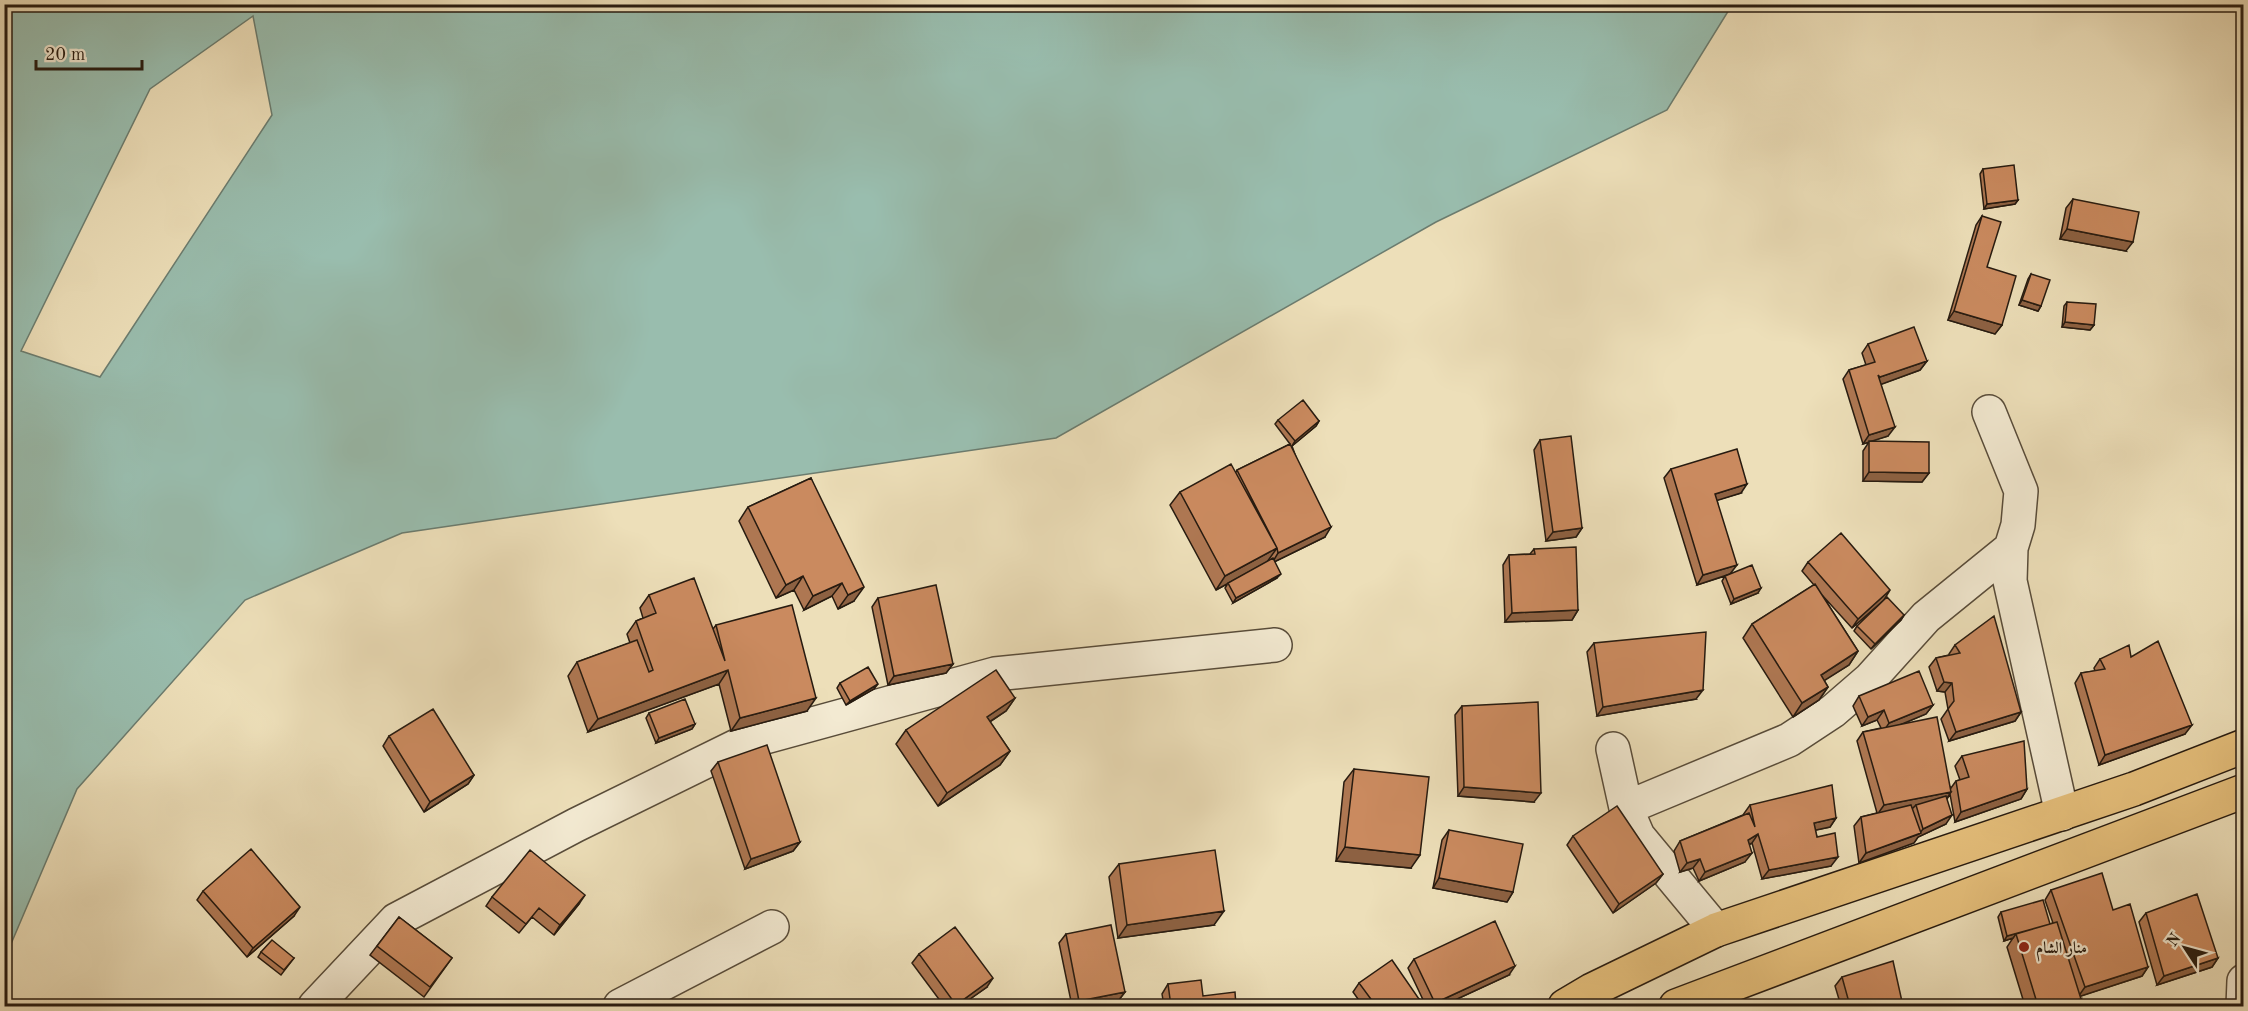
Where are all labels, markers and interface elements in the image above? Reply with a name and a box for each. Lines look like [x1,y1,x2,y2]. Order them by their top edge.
scale bar [36,33,142,71]
text: 20 m [45,46,85,64]
north arrow [2155,918,2215,978]
text: N [2164,930,2185,950]
marker: منار الشام [2017,940,2031,954]
place label: منار الشام [2036,940,2087,962]

